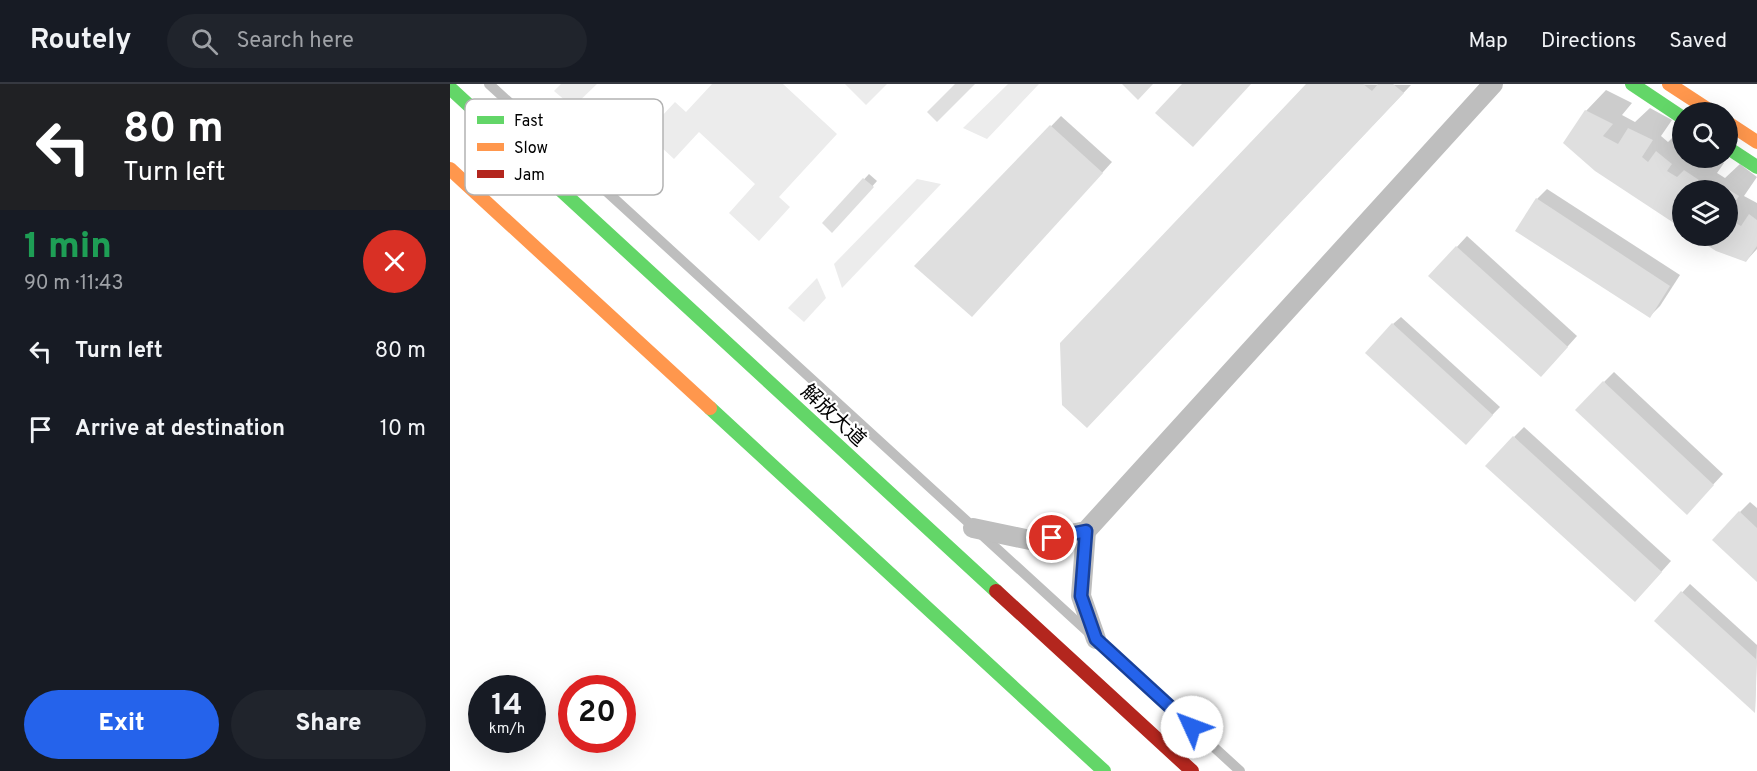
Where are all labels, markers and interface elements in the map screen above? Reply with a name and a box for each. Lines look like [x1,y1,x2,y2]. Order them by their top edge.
search box [167,14,587,68]
text: Routely [30,23,131,59]
icon: search [188,25,221,58]
text: Search here [236,28,354,55]
text: Map [1468,28,1508,55]
text: Directions [1541,28,1636,55]
text: Saved [1669,28,1727,55]
legend [465,99,663,195]
map controls [1672,102,1738,246]
button: search [1672,102,1738,168]
text: 80 m [123,104,224,157]
icon: left [24,108,102,186]
text: Fast [514,112,544,132]
text: Slow [514,139,548,159]
text: Turn left [123,156,225,190]
text: Jam [514,166,545,186]
button: layers [1672,180,1738,246]
text: 1 min [24,225,112,271]
button: close [363,230,426,293]
text: 90 m · 11:43 [24,271,124,297]
icon: left [24,335,57,368]
text: Turn left [75,338,163,365]
text: 80 m [375,338,426,365]
street label: 解放大道 [795,380,871,453]
icon: arrive [24,413,57,446]
text: Arrive at destination [75,416,285,443]
text: 10 m [380,416,426,443]
pin [1026,512,1077,563]
icon: arrive [1035,521,1068,554]
speed limit sign: 20 [558,675,636,753]
text: 14 [491,688,523,725]
button: Exit [24,690,219,759]
button: Share [231,690,426,759]
position arrow [1160,695,1224,759]
text: km/h [489,720,525,739]

